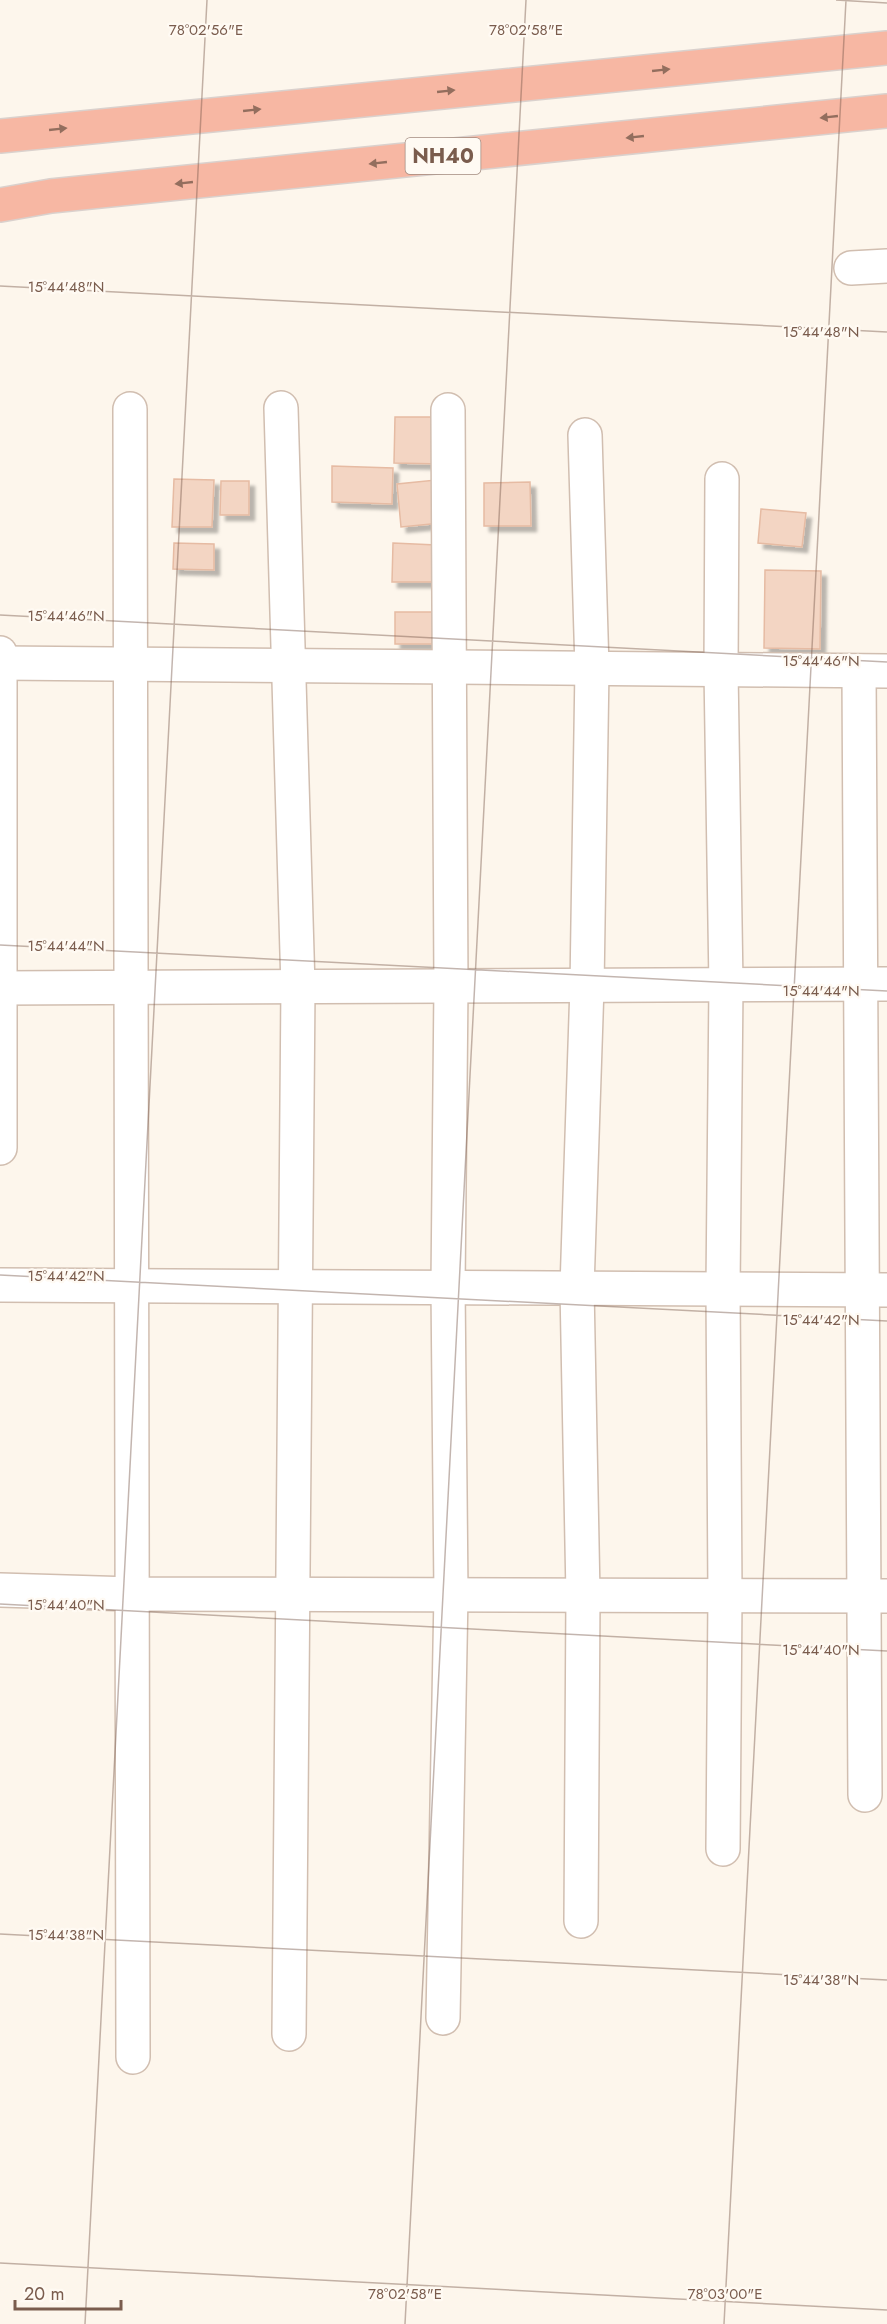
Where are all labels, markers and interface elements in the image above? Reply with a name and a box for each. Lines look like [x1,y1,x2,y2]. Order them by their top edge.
text: 78°02'56"E [169,19,243,41]
text: 78°02'58"E [489,19,563,41]
one-way arrow [652,65,671,75]
one-way arrow [437,86,456,96]
one-way arrow [243,105,262,115]
one-way arrow [819,112,838,122]
one-way arrow [49,124,68,134]
one-way arrow [625,132,644,141]
road number: NH40 [406,138,480,174]
one-way arrow [369,158,388,168]
one-way arrow [175,178,194,188]
text: 15°44'48"N [28,276,104,298]
text: 15°44'48"N [783,321,859,343]
text: 15°44'46"N [27,605,105,627]
text: 15°44'46"N [782,650,860,672]
text: 15°44'44"N [27,935,105,957]
text: 15°44'44"N [782,980,860,1002]
text: 15°44'42"N [27,1265,105,1287]
text: 15°44'42"N [782,1309,860,1331]
text: 15°44'40"N [27,1594,105,1616]
text: 15°44'40"N [782,1639,860,1661]
text: 15°44'38"N [28,1924,104,1946]
text: 15°44'38"N [783,1969,859,1991]
scale bar [15,2273,122,2311]
text: 20 m [24,2281,64,2307]
text: 78°02'58"E [368,2283,442,2305]
text: 78°03'00"E [688,2283,762,2305]

